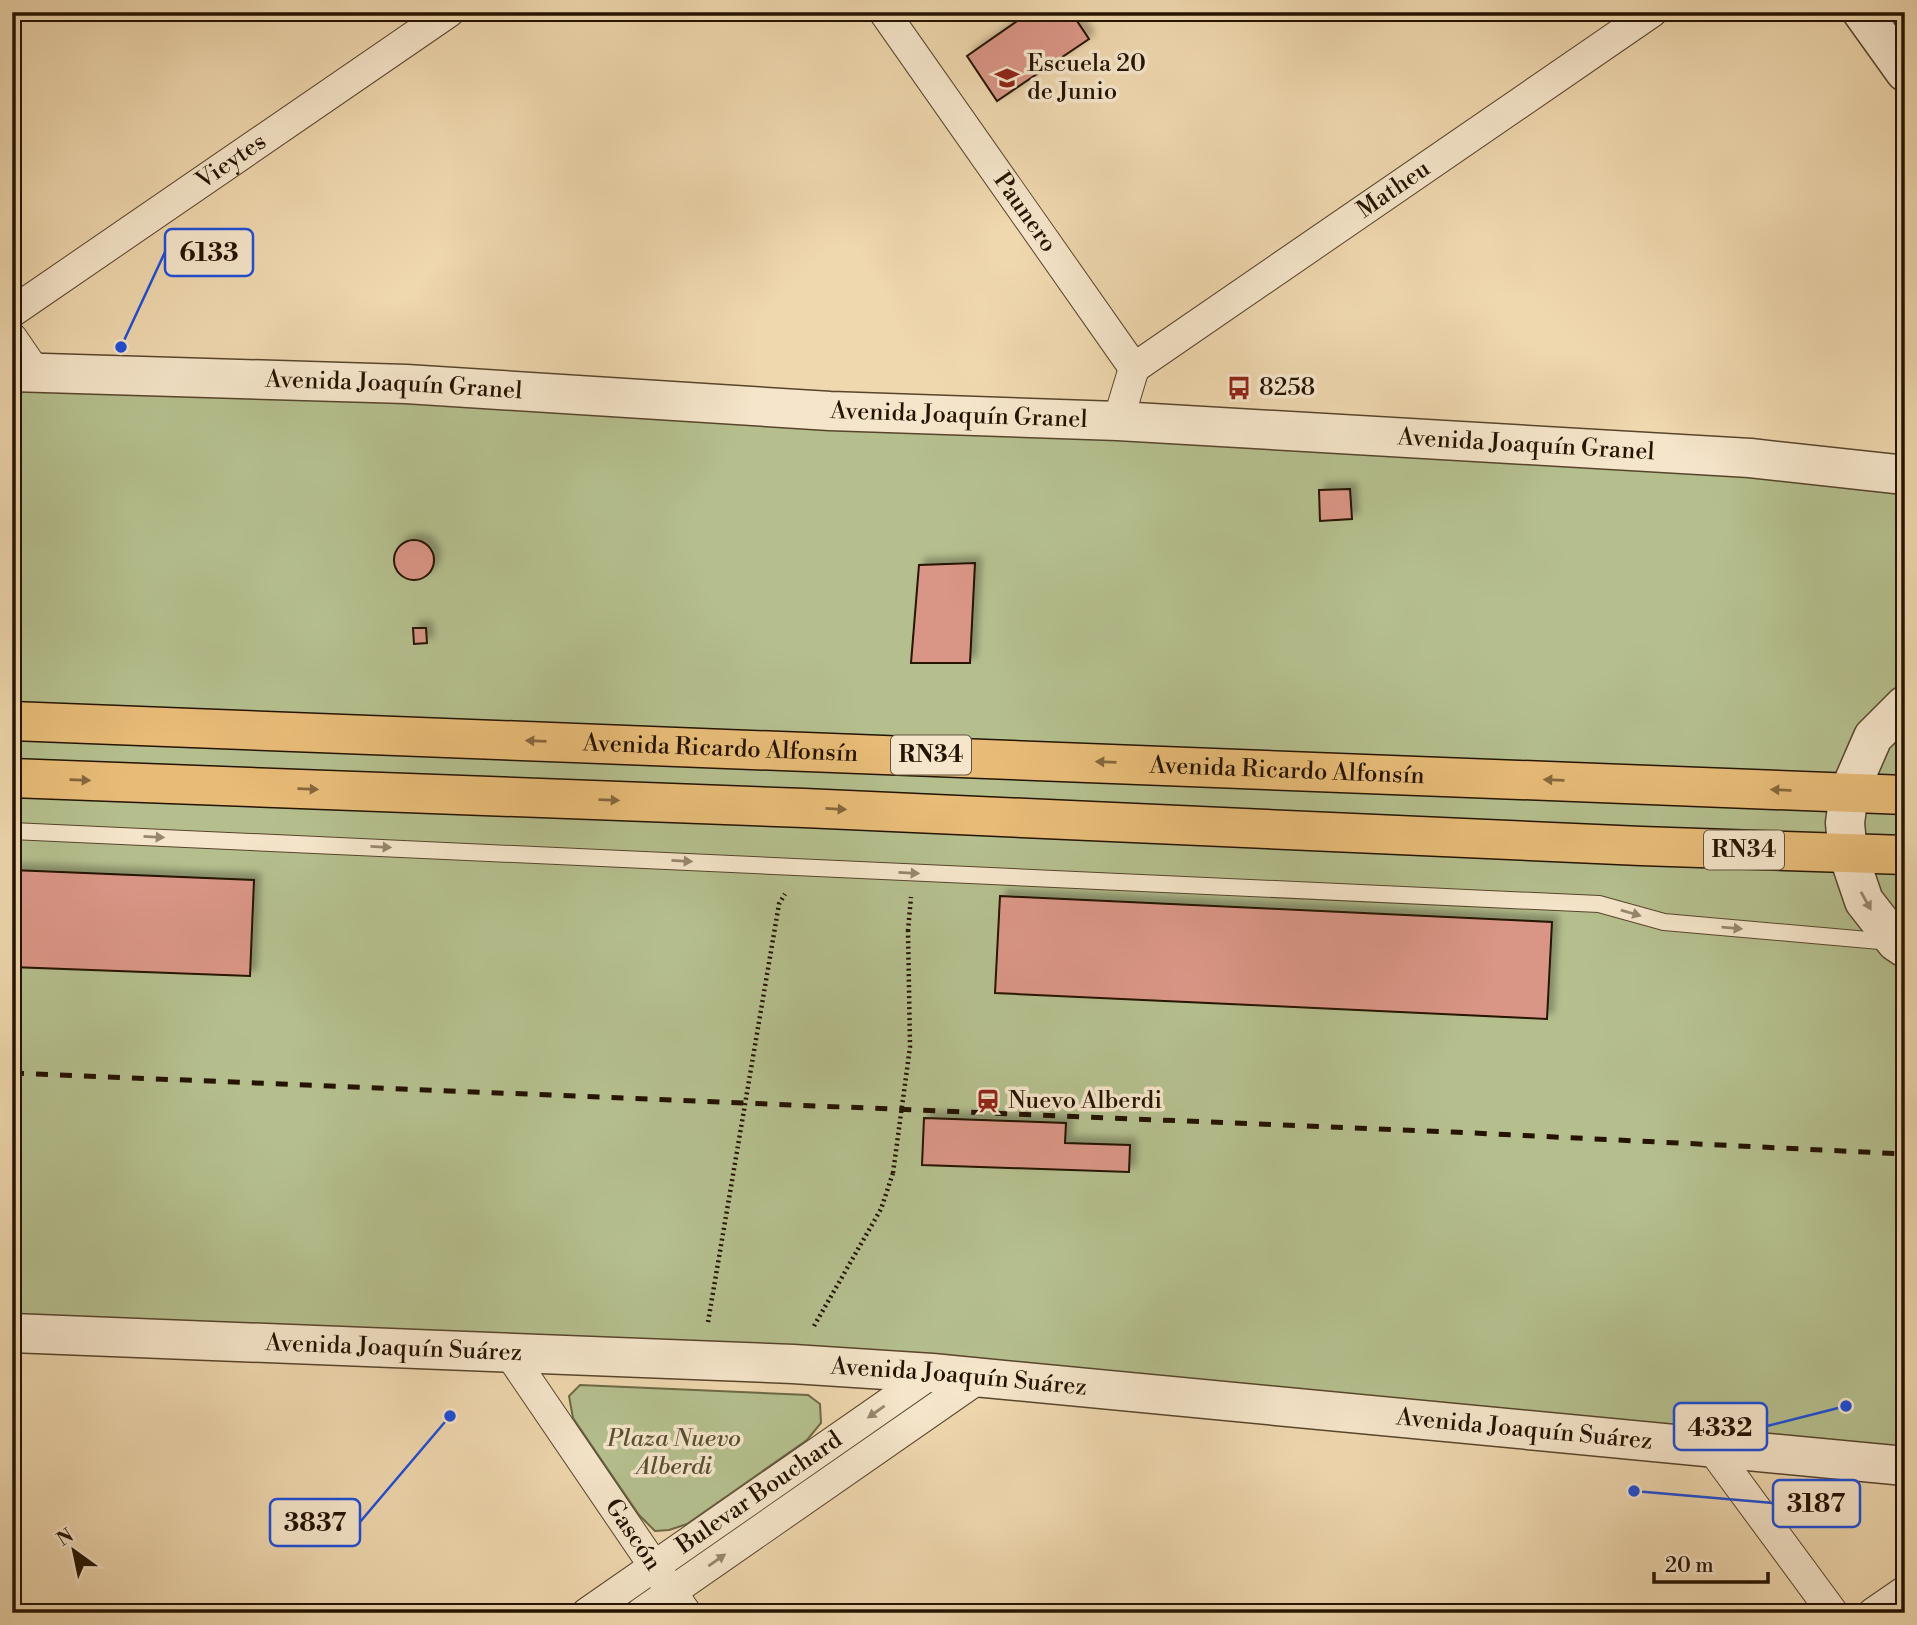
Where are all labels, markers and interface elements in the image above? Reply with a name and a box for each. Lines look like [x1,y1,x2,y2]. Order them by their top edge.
place label: Escuela 20 de Junio [1027,49,1146,107]
school or university icon: Escuela 20 de Junio [993,64,1021,92]
street label: Vieytes [190,127,272,197]
street label: Matheu [1351,154,1436,225]
street label: Paunero [986,167,1063,258]
callout: 6133 [165,229,253,276]
text: 6133 [179,237,239,269]
street label: Avenida Joaquín Granel [264,365,523,406]
place label: 8258 [1259,373,1315,403]
bus stop icon: 8258 [1225,374,1253,402]
street label: Avenida Joaquín Granel [829,396,1088,435]
street label: Avenida Joaquín Granel [1396,422,1655,467]
street label: Avenida Ricardo Alfonsín [581,728,859,769]
one-way arrow [525,736,547,747]
road number: RN34 [891,736,971,775]
street label: Avenida Ricardo Alfonsín [1148,750,1425,791]
one-way arrow [1095,757,1117,768]
one-way arrow [70,775,92,786]
one-way arrow [1542,775,1564,786]
one-way arrow [297,783,319,794]
one-way arrow [1770,784,1792,795]
one-way arrow [598,795,620,806]
one-way arrow [825,804,847,815]
road number: RN34 [1704,830,1784,870]
one-way arrow [143,832,165,843]
one-way arrow [370,842,392,853]
one-way arrow [671,855,693,866]
one-way arrow [898,868,920,879]
one-way arrow [1860,891,1872,911]
one-way arrow [1621,908,1643,919]
one-way arrow [1721,923,1743,934]
place label: Nuevo Alberdi [1008,1086,1162,1116]
station icon: Nuevo Alberdi [974,1087,1002,1115]
street label: Avenida Joaquín Suárez [264,1328,523,1368]
street label: Avenida Joaquín Suárez [829,1351,1088,1403]
street label: Avenida Joaquín Suárez [1394,1402,1654,1457]
callout: 4332 [1674,1403,1767,1450]
one-way arrow [867,1405,885,1419]
text: 4332 [1688,1412,1752,1444]
park label: Plaza Nuevo Alberdi [606,1424,741,1482]
street label: Bulevar Bouchard [670,1425,848,1562]
callout: 3187 [1773,1480,1860,1527]
text: 3187 [1787,1488,1845,1520]
street label: Gascón [598,1493,668,1576]
callout: 3837 [270,1499,360,1546]
text: 3837 [284,1507,346,1539]
north arrow [38,1516,108,1586]
text: N [52,1523,78,1552]
scale bar [1654,1541,1768,1585]
one-way arrow [708,1553,726,1567]
text: 20 m [1665,1553,1714,1579]

